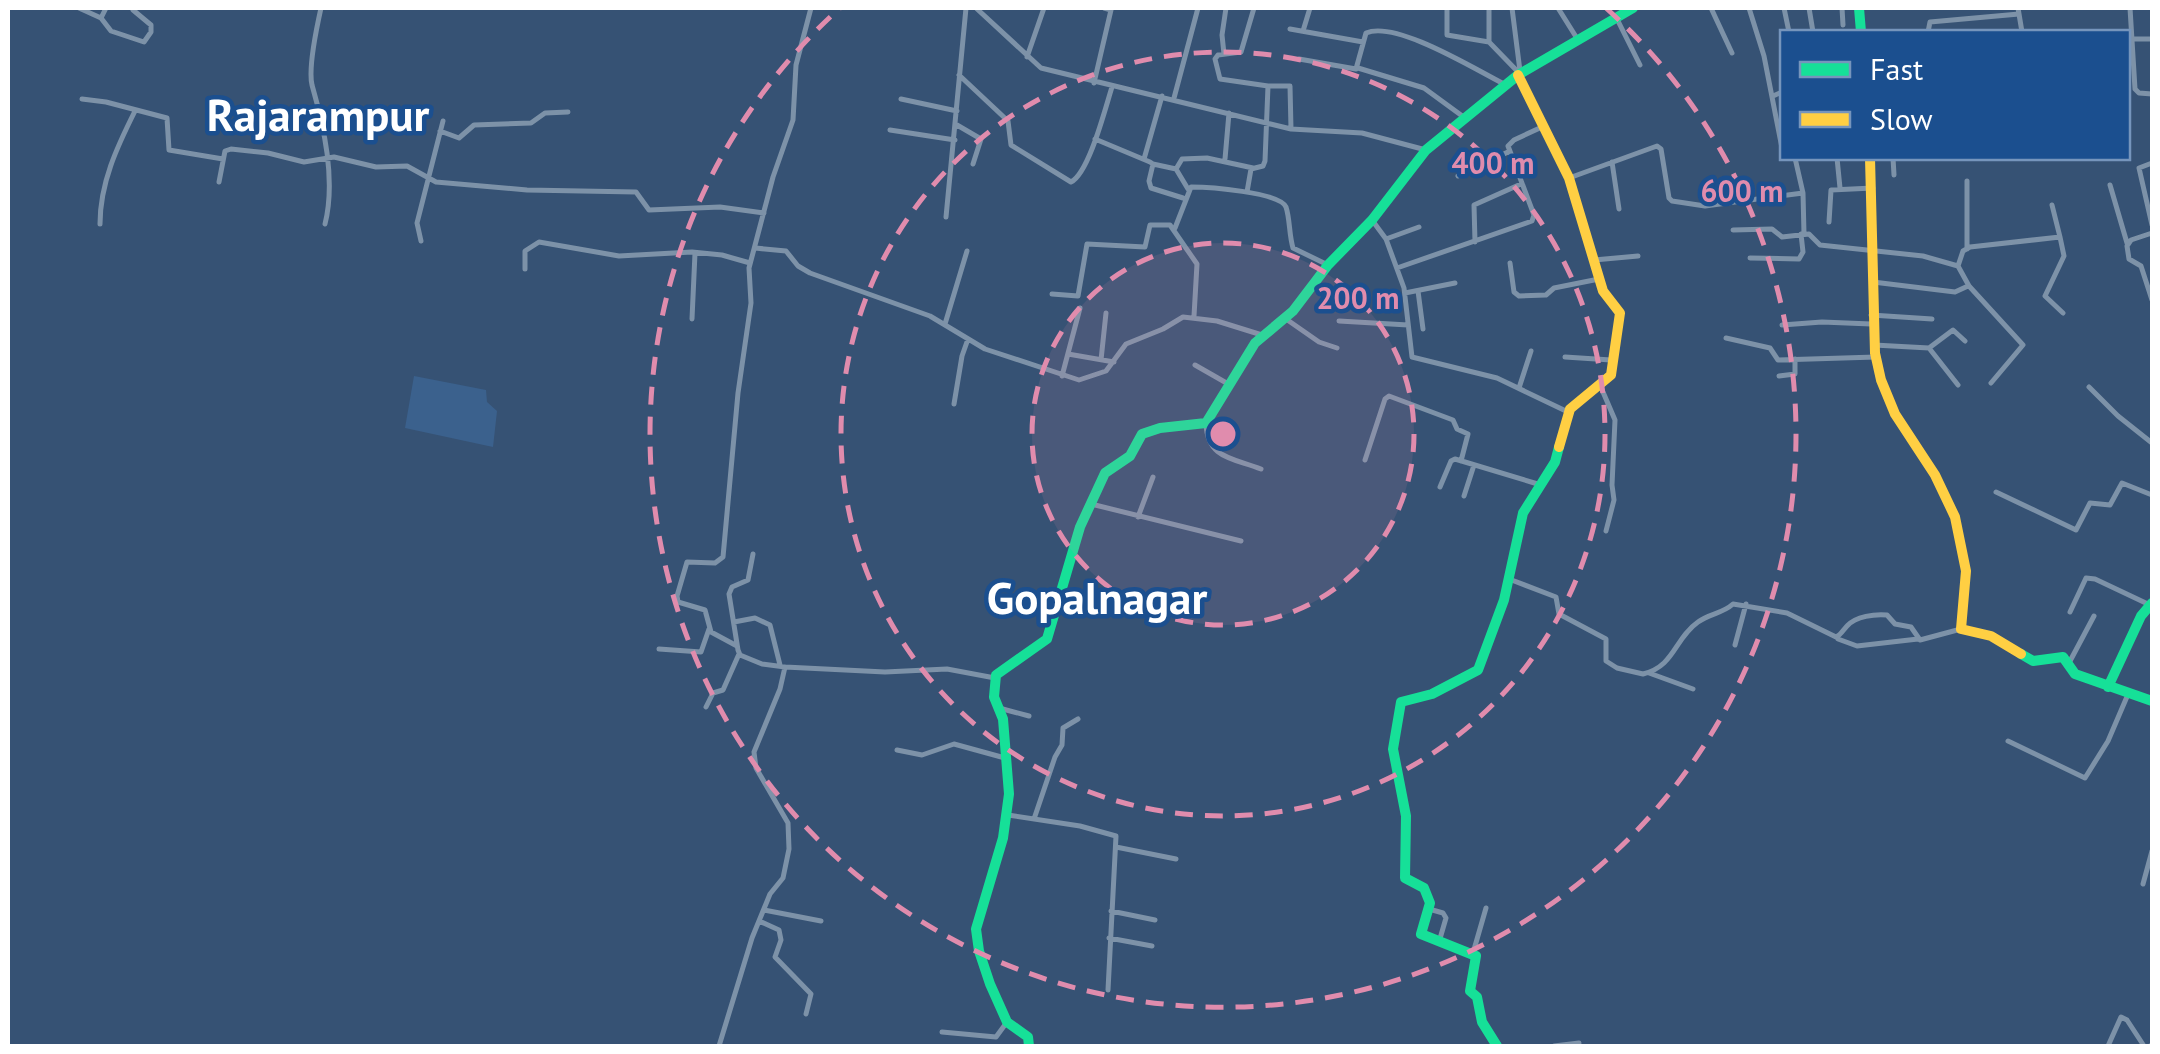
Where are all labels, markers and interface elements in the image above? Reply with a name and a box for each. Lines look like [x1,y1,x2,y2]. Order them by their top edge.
legend [1780,30,2130,160]
text: Fast [1870,49,1923,88]
district label: Rajarampur [207,85,429,143]
text: Slow [1870,99,1933,138]
text: 400 m [1452,143,1534,182]
text: 600 m [1701,171,1783,210]
text: 200 m [1317,278,1399,317]
centre of rings [1205,416,1241,452]
district label: Gopalnagar [987,568,1207,626]

